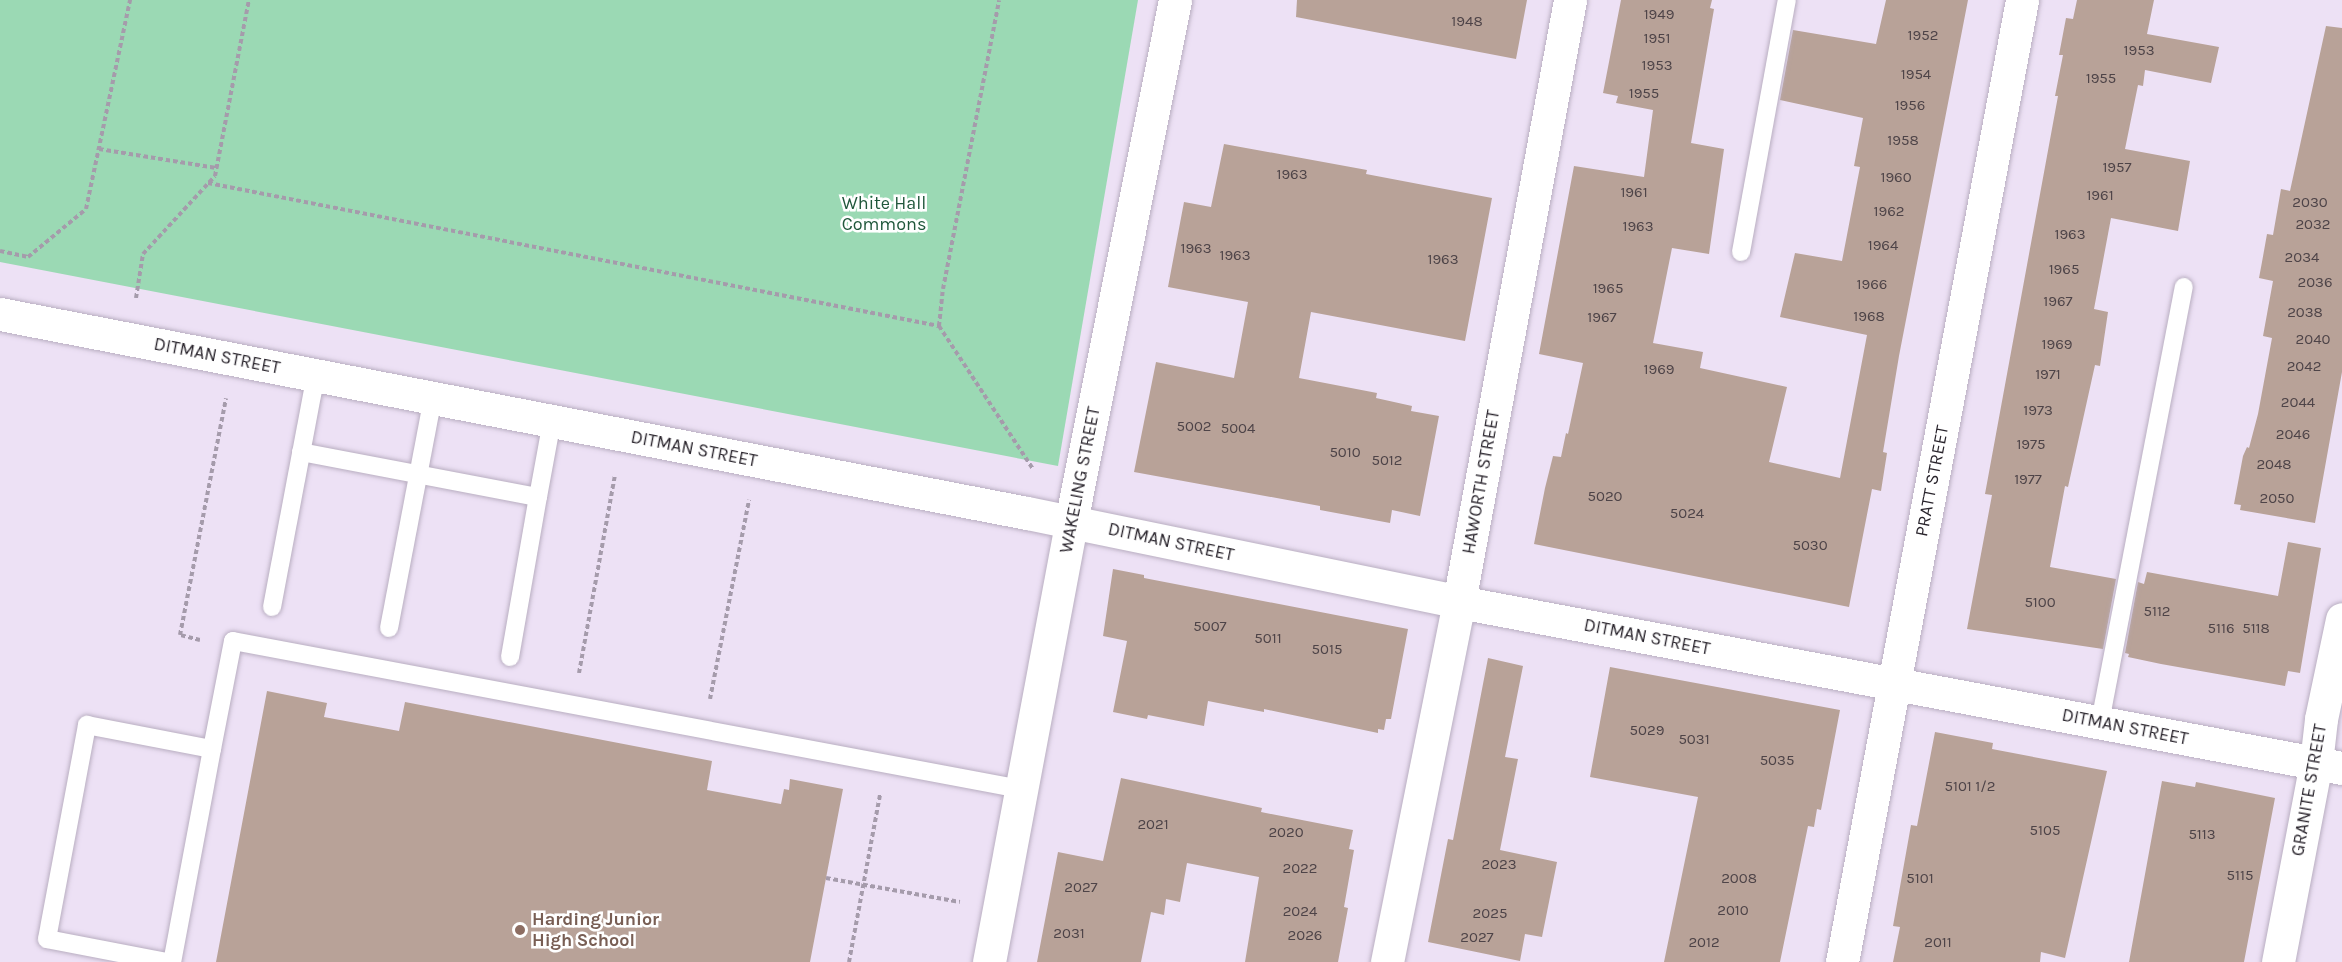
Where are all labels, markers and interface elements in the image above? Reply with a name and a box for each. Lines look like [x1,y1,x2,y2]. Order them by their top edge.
house number: 1949 [1644,6,1674,24]
house number: 1948 [1451,13,1483,31]
house number: 1952 [1908,27,1938,45]
house number: 1951 [1643,30,1671,48]
house number: 1953 [2124,42,2154,60]
house number: 1953 [1642,57,1672,75]
house number: 1954 [1901,66,1931,84]
house number: 1955 [2086,70,2116,88]
house number: 1955 [1629,85,1659,103]
house number: 1956 [1895,97,1925,115]
house number: 1958 [1887,132,1919,150]
house number: 1957 [2102,159,2132,177]
house number: 1963 [1276,166,1308,184]
house number: 1960 [1880,169,1912,187]
house number: 1961 [1620,184,1648,202]
house number: 1961 [2086,187,2114,205]
park label: White Hall Commons [842,193,926,236]
house number: 2030 [2292,194,2328,212]
house number: 1962 [1874,203,1904,221]
house number: 2032 [2295,216,2331,234]
house number: 1963 [1622,218,1654,236]
house number: 1963 [2054,226,2086,244]
house number: 1964 [1868,237,1898,255]
house number: 1963 [1180,240,1212,258]
house number: 1963 [1219,247,1251,265]
house number: 2034 [2285,249,2319,267]
house number: 1963 [1427,251,1459,269]
house number: 1965 [2049,261,2079,279]
house number: 2036 [2297,274,2333,292]
house number: 1966 [1857,276,1887,294]
house number: 1965 [1593,280,1623,298]
house number: 1967 [2043,293,2073,311]
house number: 2038 [2287,304,2323,322]
house number: 1968 [1853,308,1885,326]
house number: 1967 [1587,309,1617,327]
house number: 2040 [2296,331,2330,349]
street label: DITMAN STREET [152,333,282,379]
house number: 1969 [2042,336,2072,354]
house number: 2042 [2287,358,2321,376]
house number: 1969 [1644,361,1674,379]
house number: 1971 [2035,366,2061,384]
house number: 2044 [2281,394,2315,412]
house number: 1973 [2023,402,2053,420]
street label: WAKELING STREET [1055,405,1105,555]
street label: HAWORTH STREET [1458,408,1504,556]
house number: 5002 [1177,418,1211,436]
house number: 5004 [1221,420,1255,438]
street label: PRATT STREET [1911,423,1953,539]
street label: DITMAN STREET [629,426,759,472]
house number: 2046 [2276,426,2310,444]
house number: 1975 [2016,436,2046,454]
house number: 5010 [1329,444,1361,462]
house number: 5012 [1371,452,1403,470]
house number: 2048 [2256,456,2292,474]
house number: 1977 [2014,471,2042,489]
house number: 5020 [1588,488,1622,506]
house number: 2050 [2260,490,2294,508]
house number: 5024 [1670,505,1704,523]
street label: DITMAN STREET [1106,518,1236,566]
house number: 5030 [1792,537,1828,555]
house number: 5100 [2024,594,2056,612]
house number: 5112 [2143,603,2171,621]
street label: DITMAN STREET [1582,614,1712,660]
house number: 5007 [1193,618,1227,636]
house number: 5116 [2208,620,2234,638]
house number: 5118 [2242,620,2270,638]
house number: 5011 [1254,630,1282,648]
house number: 5015 [1312,641,1342,659]
street label: DITMAN STREET [2060,704,2190,750]
house number: 5029 [1630,722,1664,740]
street label: GRANITE STREET [2287,722,2331,858]
house number: 5031 [1678,731,1710,749]
house number: 5035 [1760,752,1794,770]
house number: 5101 1/2 [1945,778,1995,796]
house number: 2021 [1137,816,1169,834]
house number: 5105 [2030,822,2060,840]
house number: 2020 [1268,824,1304,842]
house number: 5113 [2188,826,2216,844]
house number: 2023 [1481,856,1517,874]
house number: 2022 [1283,860,1317,878]
house number: 5115 [2227,867,2253,885]
house number: 2008 [1721,870,1757,888]
house number: 5101 [1906,870,1934,888]
house number: 2027 [1064,879,1098,897]
house number: 2010 [1717,902,1749,920]
house number: 2024 [1283,903,1317,921]
house number: 2025 [1473,905,1507,923]
place label: Harding Junior High School [532,909,659,952]
marker: Harding Junior High School [513,923,527,937]
house number: 2031 [1053,925,1085,943]
house number: 2026 [1288,927,1322,945]
house number: 2027 [1460,929,1494,947]
house number: 2012 [1688,934,1720,952]
house number: 2011 [1924,934,1952,952]

